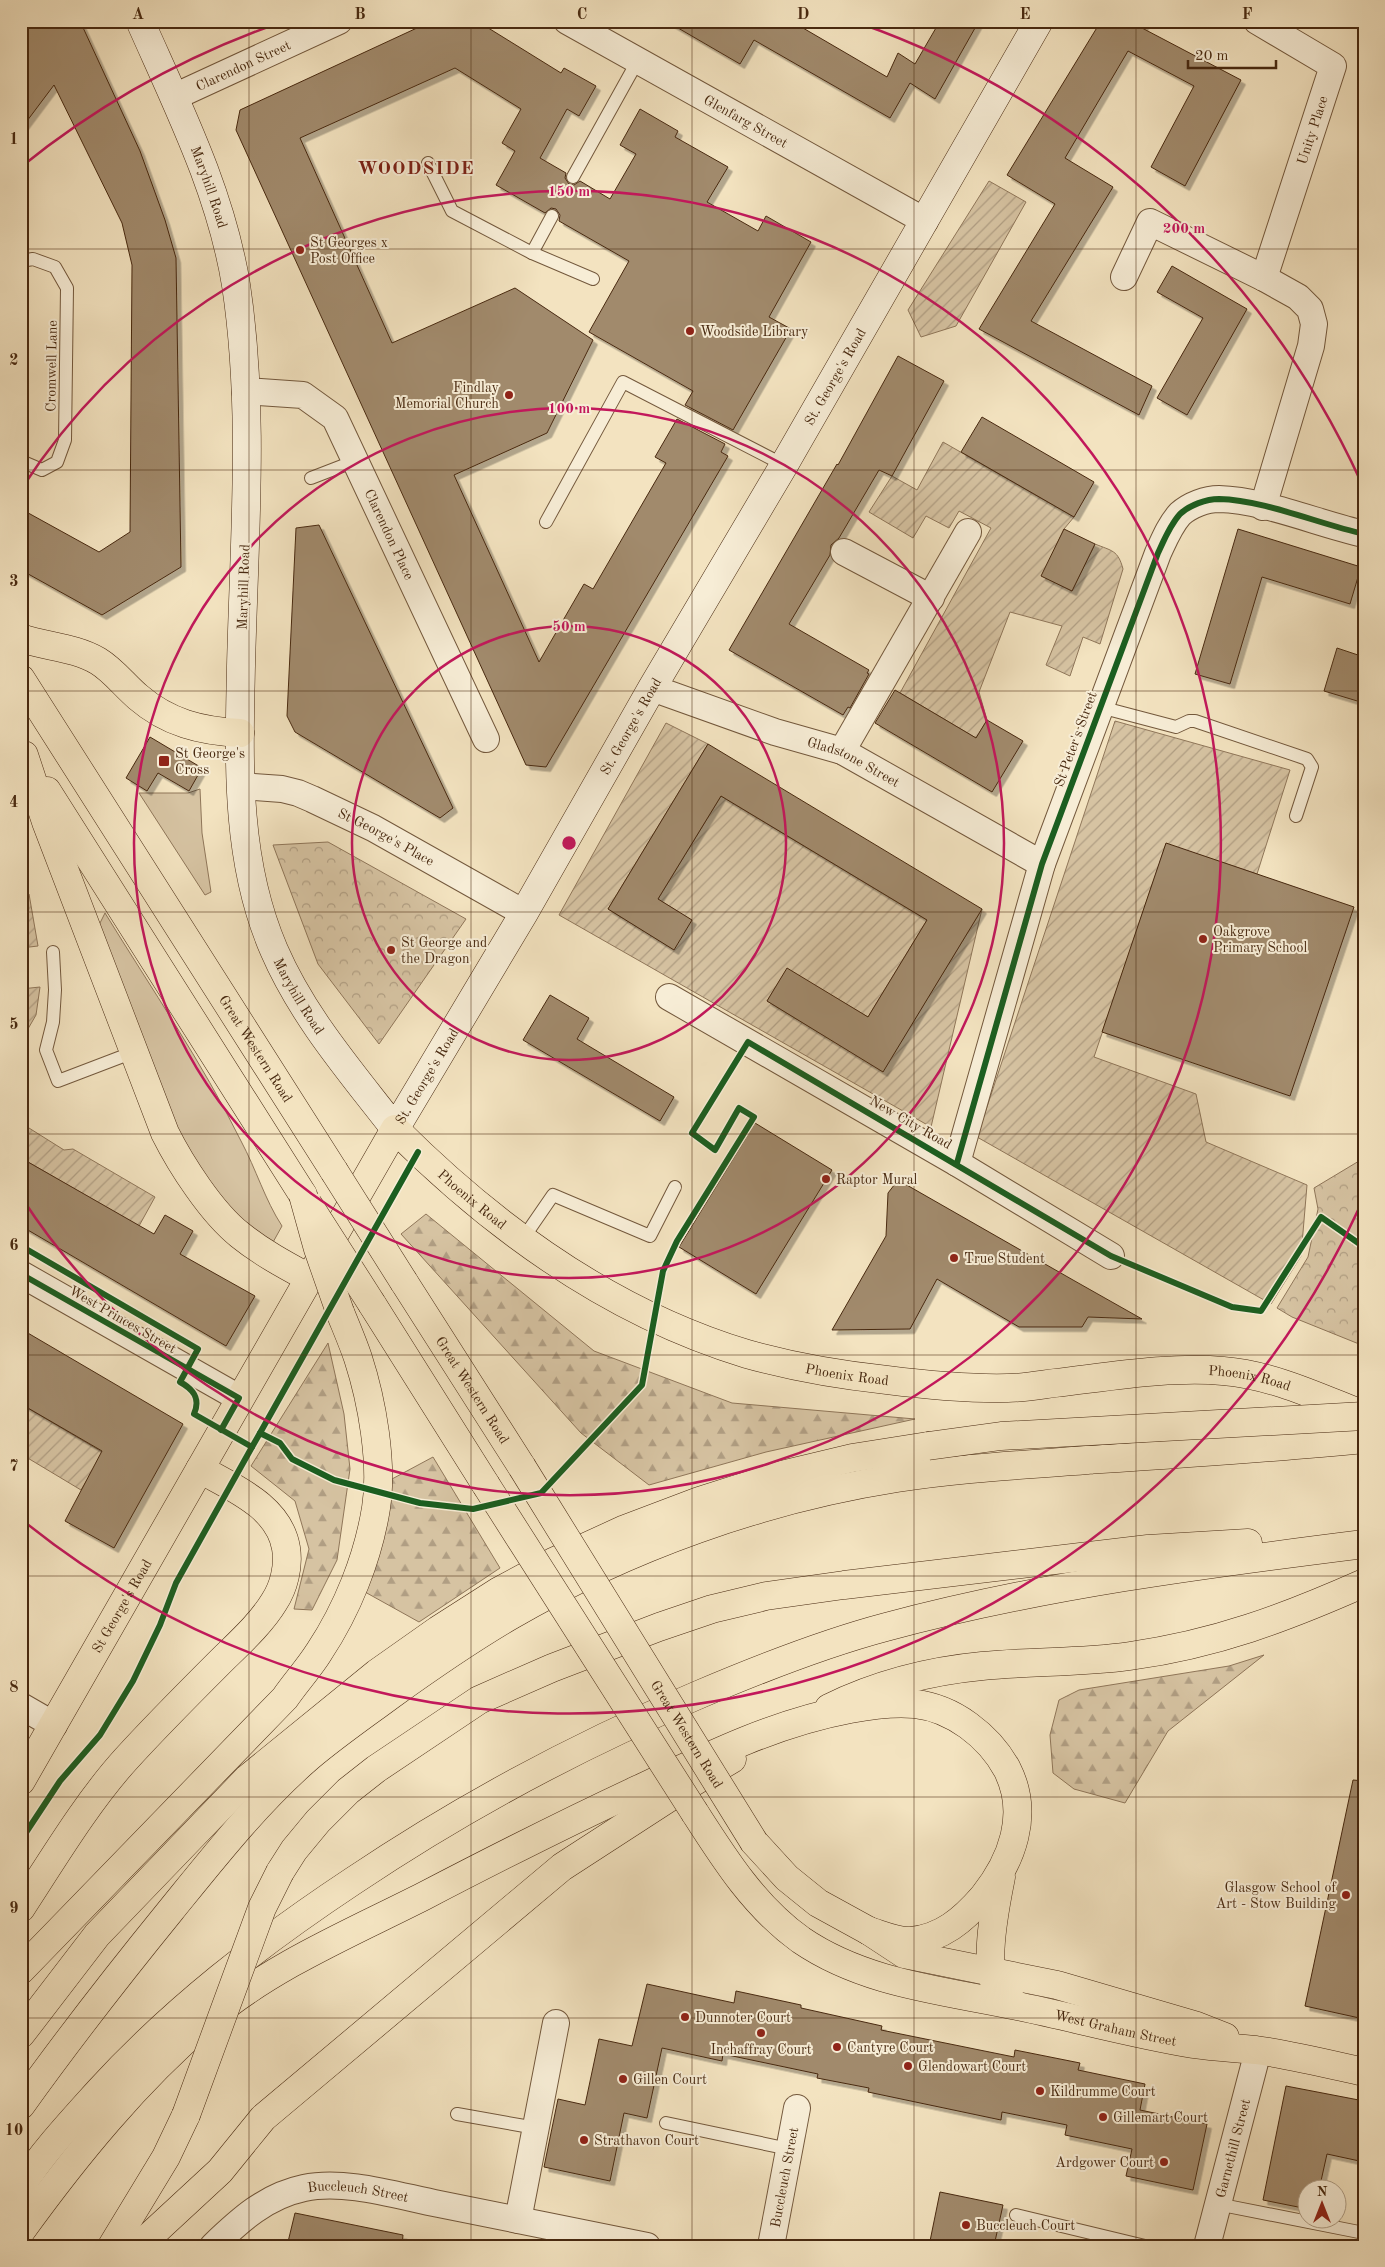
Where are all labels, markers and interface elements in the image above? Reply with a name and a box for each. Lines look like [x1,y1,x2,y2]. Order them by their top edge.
text: A [132,7,144,23]
text: B [354,7,366,23]
text: C [577,7,587,23]
text: D [797,7,809,23]
text: E [1019,7,1031,23]
text: F [1242,7,1253,23]
street label: Clarendon Street [194,38,293,94]
scale bar [1188,38,1275,70]
text: 20 m [1195,49,1229,64]
street label: Glenfarg Street [701,93,790,151]
street label: Unity Place [1295,94,1331,166]
text: 1 [9,132,19,148]
street label: Maryhill Road [188,144,229,230]
district label: WOODSIDE [357,160,475,179]
text: 150 m [548,185,590,200]
text: 200 m [1163,222,1205,237]
place label: St Georges x Post Office [310,236,388,266]
marker: St Georges x Post Office [294,244,306,256]
street label: Cromwell Lane [44,320,60,412]
marker: Woodside Library [684,325,696,337]
place label: Woodside Library [700,325,809,339]
street label: St. George's Road [802,326,869,428]
text: 2 [9,353,19,369]
place label: Findlay Memorial Church [395,381,500,411]
marker: Findlay Memorial Church [503,389,515,401]
text: 100 m [548,402,590,417]
street label: Clarendon Place [361,487,416,582]
street label: Maryhill Road [236,544,252,630]
text: 3 [9,574,19,590]
text: 50 m [552,620,586,635]
street label: St. George's Road [598,676,664,778]
street label: St Peter's Street [1052,690,1100,789]
street label: Gladstone Street [805,735,902,790]
place label: St George's Cross [175,747,245,777]
marker: St George's Cross [157,754,171,768]
text: 4 [9,795,19,811]
street label: St George's Place [335,806,436,869]
centre of rings [560,834,578,852]
place label: Oakgrove Primary School [1213,925,1307,955]
marker: Oakgrove Primary School [1197,933,1209,945]
place label: St George and the Dragon [401,936,487,966]
marker: St George and the Dragon [385,944,397,956]
street label: Maryhill Road [271,956,326,1037]
street label: Great Western Road [216,993,294,1105]
text: 5 [9,1017,19,1033]
street label: St. George's Road [393,1026,462,1127]
street label: New City Road [867,1094,954,1152]
street label: Phoenix Road [435,1167,508,1232]
marker: Raptor Mural [820,1173,832,1185]
place label: Raptor Mural [836,1173,918,1187]
text: 6 [9,1238,19,1254]
marker: True Student [948,1252,960,1264]
place label: True Student [964,1252,1045,1266]
street label: West Princes Street [67,1284,179,1356]
street label: Great Western Road [433,1334,511,1446]
street label: Phoenix Road [804,1362,890,1388]
street label: Phoenix Road [1208,1364,1293,1394]
text: 7 [9,1459,19,1475]
street label: St George's Road [90,1557,155,1655]
street label: Great Western Road [648,1678,725,1791]
text: 8 [9,1680,19,1696]
place label: Glasgow School of Art - Stow Building [1216,1881,1337,1911]
marker: Glasgow School of Art - Stow Building [1340,1889,1352,1901]
text: 9 [9,1901,19,1917]
street label: West Graham Street [1053,2008,1178,2049]
marker: Dunnoter Court [679,2011,691,2023]
place label: Dunnoter Court [695,2011,791,2025]
marker: Inchaffray Court [755,2027,767,2039]
marker: Cantyre Court [831,2041,843,2053]
place label: Cantyre Court [847,2041,934,2055]
place label: Inchaffray Court [710,2043,812,2057]
marker: Glendowart Court [902,2060,914,2072]
place label: Glendowart Court [918,2060,1026,2074]
marker: Gillen Court [617,2073,629,2085]
place label: Gillen Court [633,2073,707,2087]
marker: Kildrumme Court [1034,2085,1046,2097]
place label: Kildrumme Court [1050,2085,1156,2099]
street label: Garnethill Street [1214,2097,1253,2200]
marker: Gillemart Court [1097,2111,1109,2123]
place label: Gillemart Court [1113,2111,1208,2125]
text: 10 [5,2123,23,2139]
street label: Buccleuch Street [769,2126,801,2229]
marker: Strathavon Court [578,2134,590,2146]
place label: Strathavon Court [594,2134,699,2148]
place label: Ardgower Court [1055,2156,1154,2170]
marker: Ardgower Court [1158,2156,1170,2168]
street label: Buccleuch Street [307,2179,410,2205]
north arrow [1298,2180,1348,2230]
text: N [1317,2185,1328,2199]
marker: Buccleuch Court [960,2219,972,2231]
place label: Buccleuch Court [976,2219,1075,2233]

